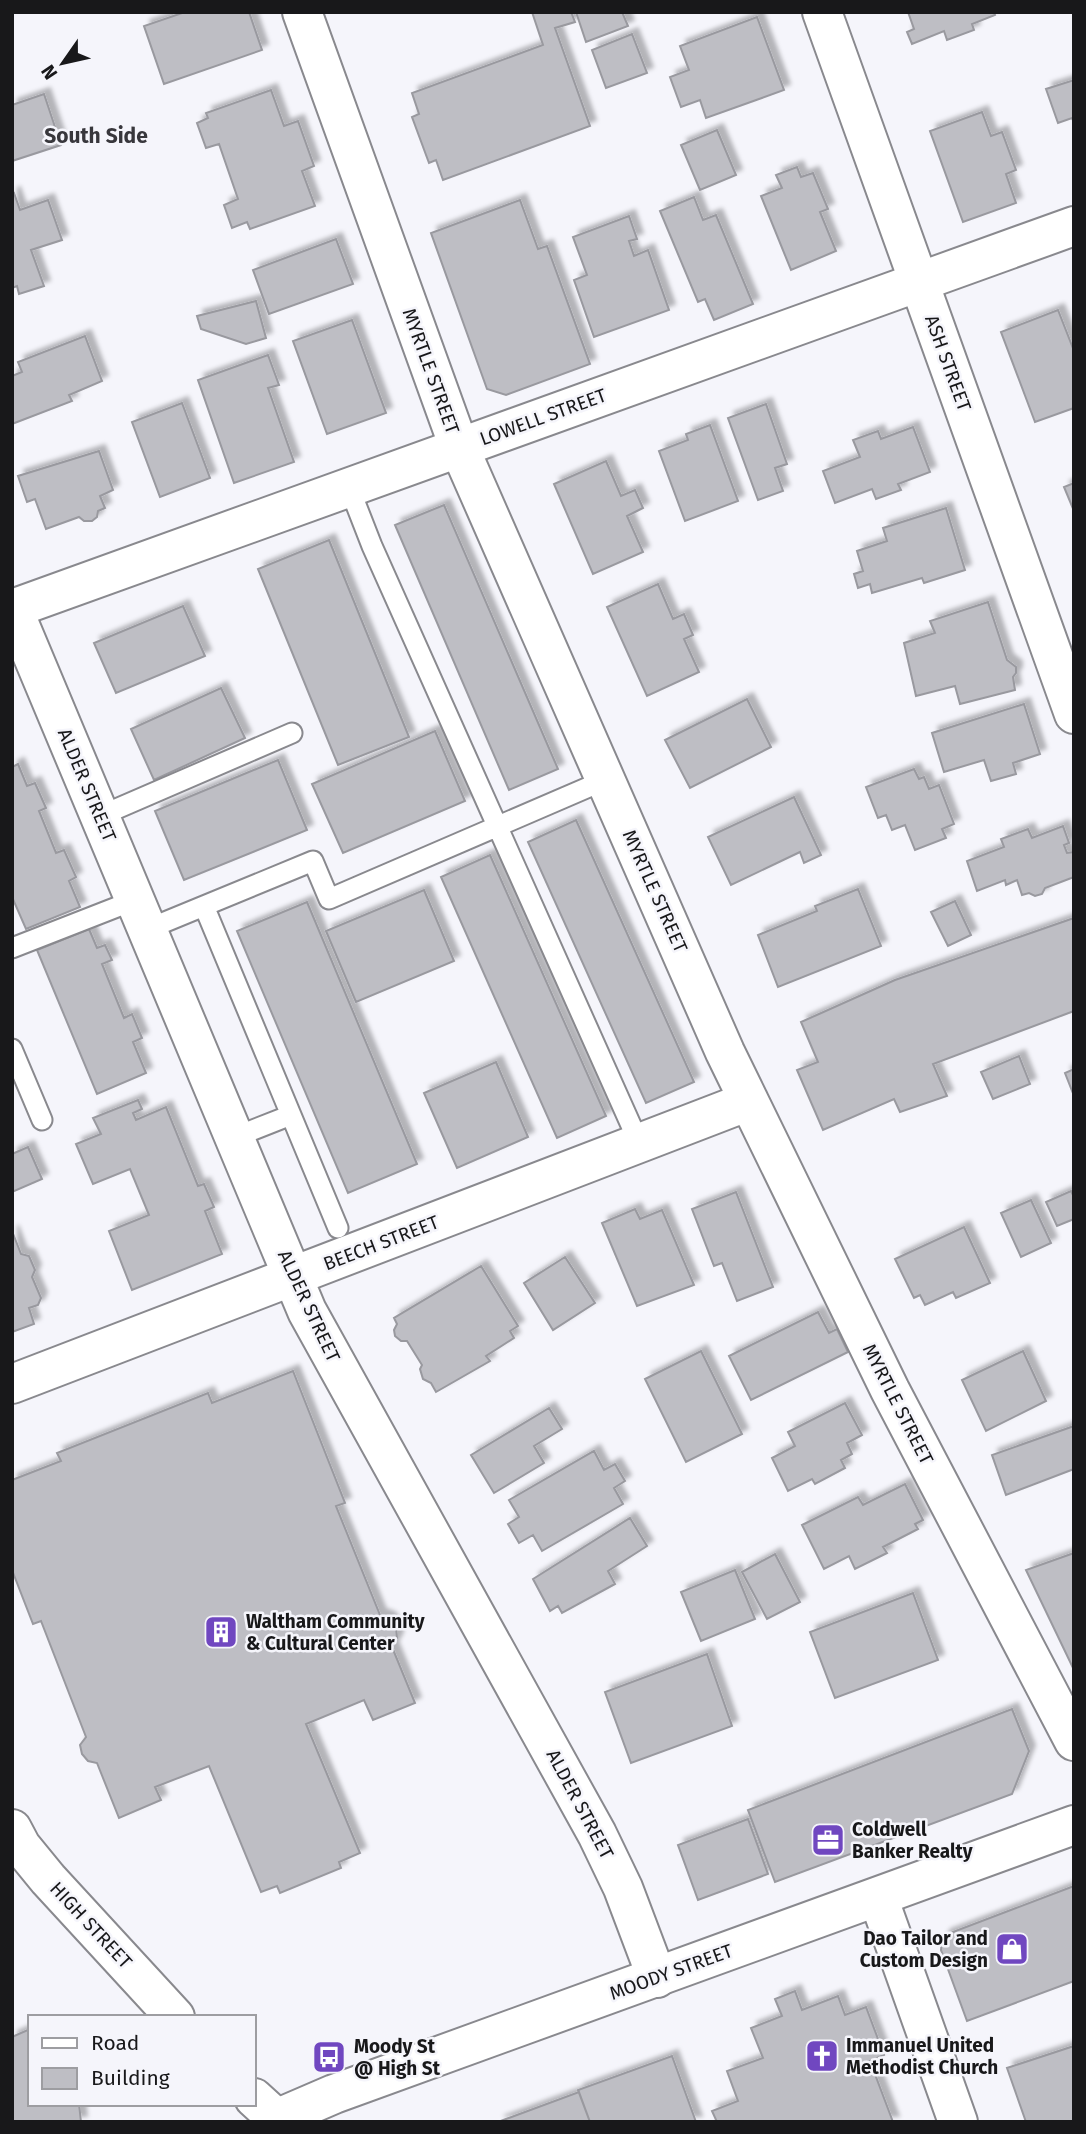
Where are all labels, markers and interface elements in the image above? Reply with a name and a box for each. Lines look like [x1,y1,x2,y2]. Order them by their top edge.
north arrow [28,28,98,98]
text: N [36,61,62,84]
district label: South Side [44,123,148,149]
street label: MYRTLE STREET [398,305,464,437]
street label: ASH STREET [920,312,976,414]
street label: LOWELL STREET [477,383,610,451]
street label: ALDER STREET [53,725,121,845]
street label: MYRTLE STREET [618,826,692,956]
street label: BEECH STREET [320,1210,442,1276]
street label: ALDER STREET [273,1246,345,1366]
street label: MYRTLE STREET [858,1340,938,1468]
place label: Waltham Community & Cultural Center [246,1610,425,1655]
building icon: Waltham Community & Cultural Center [202,1613,240,1651]
street label: ALDER STREET [542,1745,619,1863]
place label: Coldwell Banker Realty [852,1818,973,1863]
office icon: Coldwell Banker Realty [809,1821,847,1859]
street label: HIGH STREET [45,1877,137,1973]
place label: Dao Tailor and Custom Design [860,1927,988,1972]
shop icon: Dao Tailor and Custom Design [993,1930,1031,1968]
street label: MOODY STREET [606,1939,736,2005]
legend [28,2015,256,2106]
text: Road [91,2030,139,2056]
place label: Immanuel United Methodist Church [846,2034,998,2079]
place label: Moody St @ High St [354,2035,441,2080]
church icon: Immanuel United Methodist Church [803,2037,841,2075]
bus stop icon: Moody St @ High St [310,2038,348,2076]
text: Building [91,2065,170,2091]

